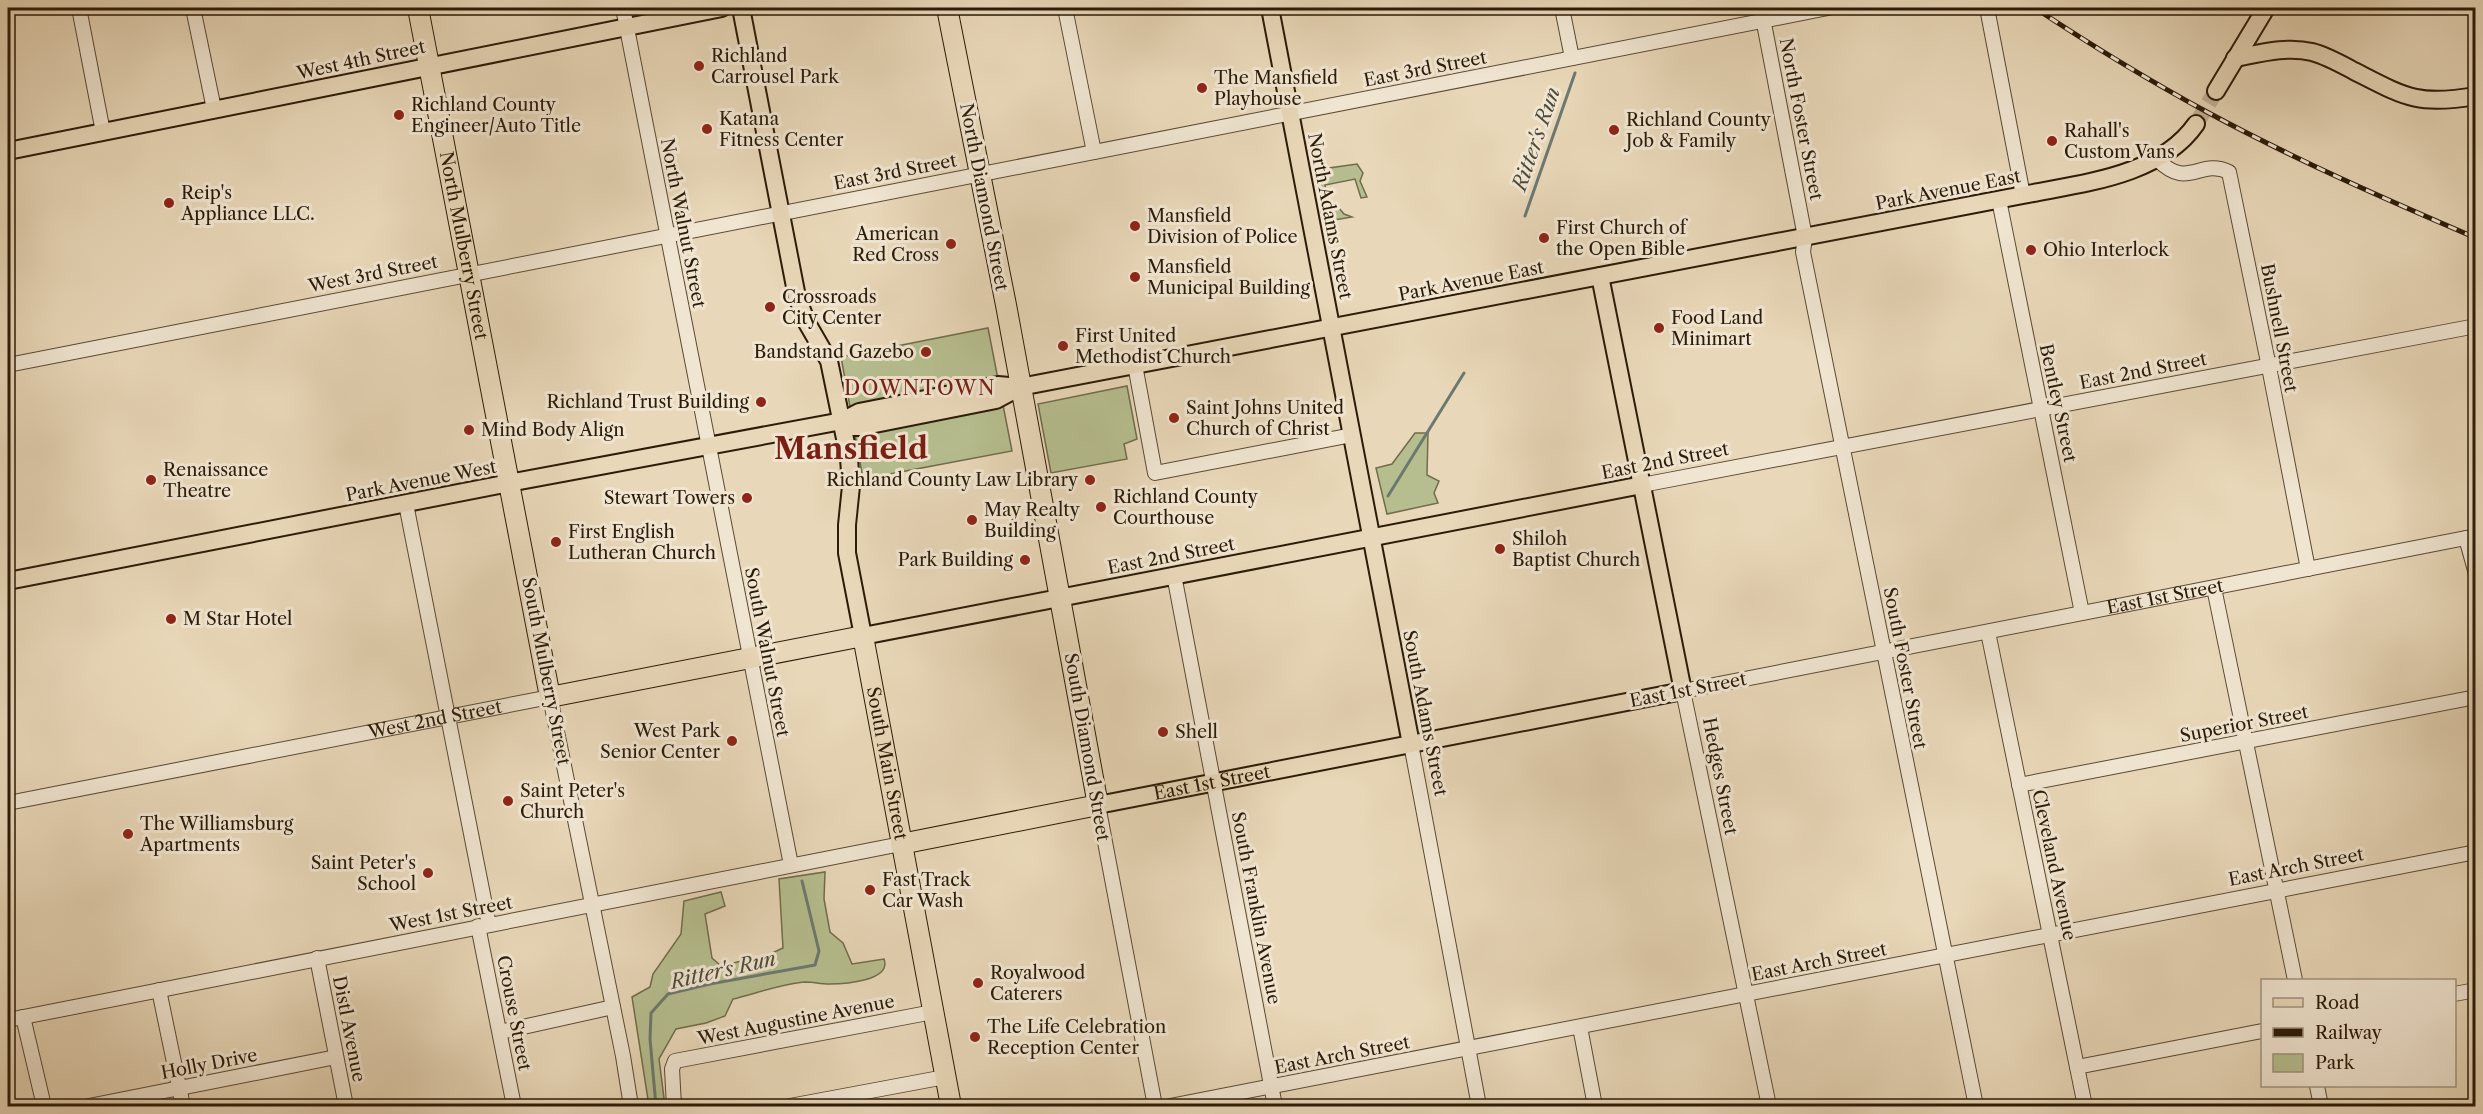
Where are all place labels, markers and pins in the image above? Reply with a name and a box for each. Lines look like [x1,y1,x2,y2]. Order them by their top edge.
place label: Richland Carrousel Park [711,45,840,88]
marker: Richland Carrousel Park [692,59,706,73]
place label: The Mansfield Playhouse [1214,67,1338,110]
marker: The Mansfield Playhouse [1195,81,1209,95]
place label: Richland County Engineer/Auto Title [411,94,581,137]
marker: Richland County Engineer/Auto Title [392,108,406,122]
place label: Katana Fitness Center [719,108,844,151]
place label: Richland County Job & Family [1623,109,1772,152]
place label: Rahall's Custom Vans [2064,120,2175,163]
marker: Katana Fitness Center [700,122,714,136]
marker: Richland County Job & Family [1607,123,1621,137]
marker: Rahall's Custom Vans [2045,134,2059,148]
place label: Reip's Appliance LLC. [180,182,315,225]
marker: Reip's Appliance LLC. [162,196,176,210]
place label: Mansfield Division of Police [1147,205,1298,248]
place label: First Church of the Open Bible [1556,217,1689,260]
marker: Mansfield Division of Police [1128,219,1142,233]
place label: American Red Cross [852,223,939,266]
marker: First Church of the Open Bible [1537,231,1551,245]
marker: American Red Cross [944,237,958,251]
place label: Ohio Interlock [2043,239,2170,261]
marker: Ohio Interlock [2024,243,2038,257]
place label: Mansfield Municipal Building [1147,256,1311,299]
marker: Mansfield Municipal Building [1128,270,1142,284]
place label: Crossroads City Center [782,286,882,329]
marker: Crossroads City Center [763,300,777,314]
place label: Food Land Minimart [1671,307,1763,350]
marker: Food Land Minimart [1652,321,1666,335]
place label: First United Methodist Church [1075,325,1231,368]
marker: First United Methodist Church [1056,339,1070,353]
place label: Bandstand Gazebo [754,341,914,363]
marker: Bandstand Gazebo [919,345,933,359]
place label: Richland Trust Building [547,391,749,413]
marker: Richland Trust Building [754,395,768,409]
place label: Saint Johns United Church of Christ [1186,397,1344,440]
marker: Saint Johns United Church of Christ [1167,411,1181,425]
place label: Mind Body Align [481,419,625,441]
marker: Mind Body Align [462,423,476,437]
place label: Renaissance Theatre [163,459,268,502]
place label: Richland County Law Library [826,469,1079,491]
marker: Renaissance Theatre [144,473,158,487]
marker: Richland County Law Library [1083,473,1097,487]
place label: Richland County Courthouse [1113,486,1259,529]
place label: Stewart Towers [604,487,735,509]
marker: Stewart Towers [740,491,754,505]
place label: May Realty Building [984,499,1081,542]
marker: Richland County Courthouse [1094,500,1108,514]
marker: May Realty Building [965,513,979,527]
place label: First English Lutheran Church [568,521,716,564]
place label: Shiloh Baptist Church [1512,528,1640,571]
marker: First English Lutheran Church [549,535,563,549]
marker: Shiloh Baptist Church [1493,542,1507,556]
place label: Park Building [898,549,1013,571]
marker: Park Building [1018,553,1032,567]
place label: M Star Hotel [183,608,292,630]
marker: M Star Hotel [164,612,178,626]
place label: West Park Senior Center [600,720,722,763]
place label: Shell [1175,721,1218,743]
marker: Shell [1156,725,1170,739]
marker: West Park Senior Center [725,734,739,748]
place label: Saint Peter's Church [520,780,625,823]
marker: Saint Peter's Church [501,794,515,808]
place label: The Williamsburg Apartments [139,813,294,856]
marker: The Williamsburg Apartments [121,827,135,841]
place label: Saint Peter's School [311,852,416,895]
marker: Saint Peter's School [421,866,435,880]
place label: Fast Track Car Wash [882,869,972,912]
marker: Fast Track Car Wash [863,883,877,897]
place label: Royalwood Caterers [990,962,1085,1005]
marker: Royalwood Caterers [971,976,985,990]
place label: The Life Celebration Reception Center [987,1016,1166,1059]
marker: The Life Celebration Reception Center [968,1030,982,1044]

